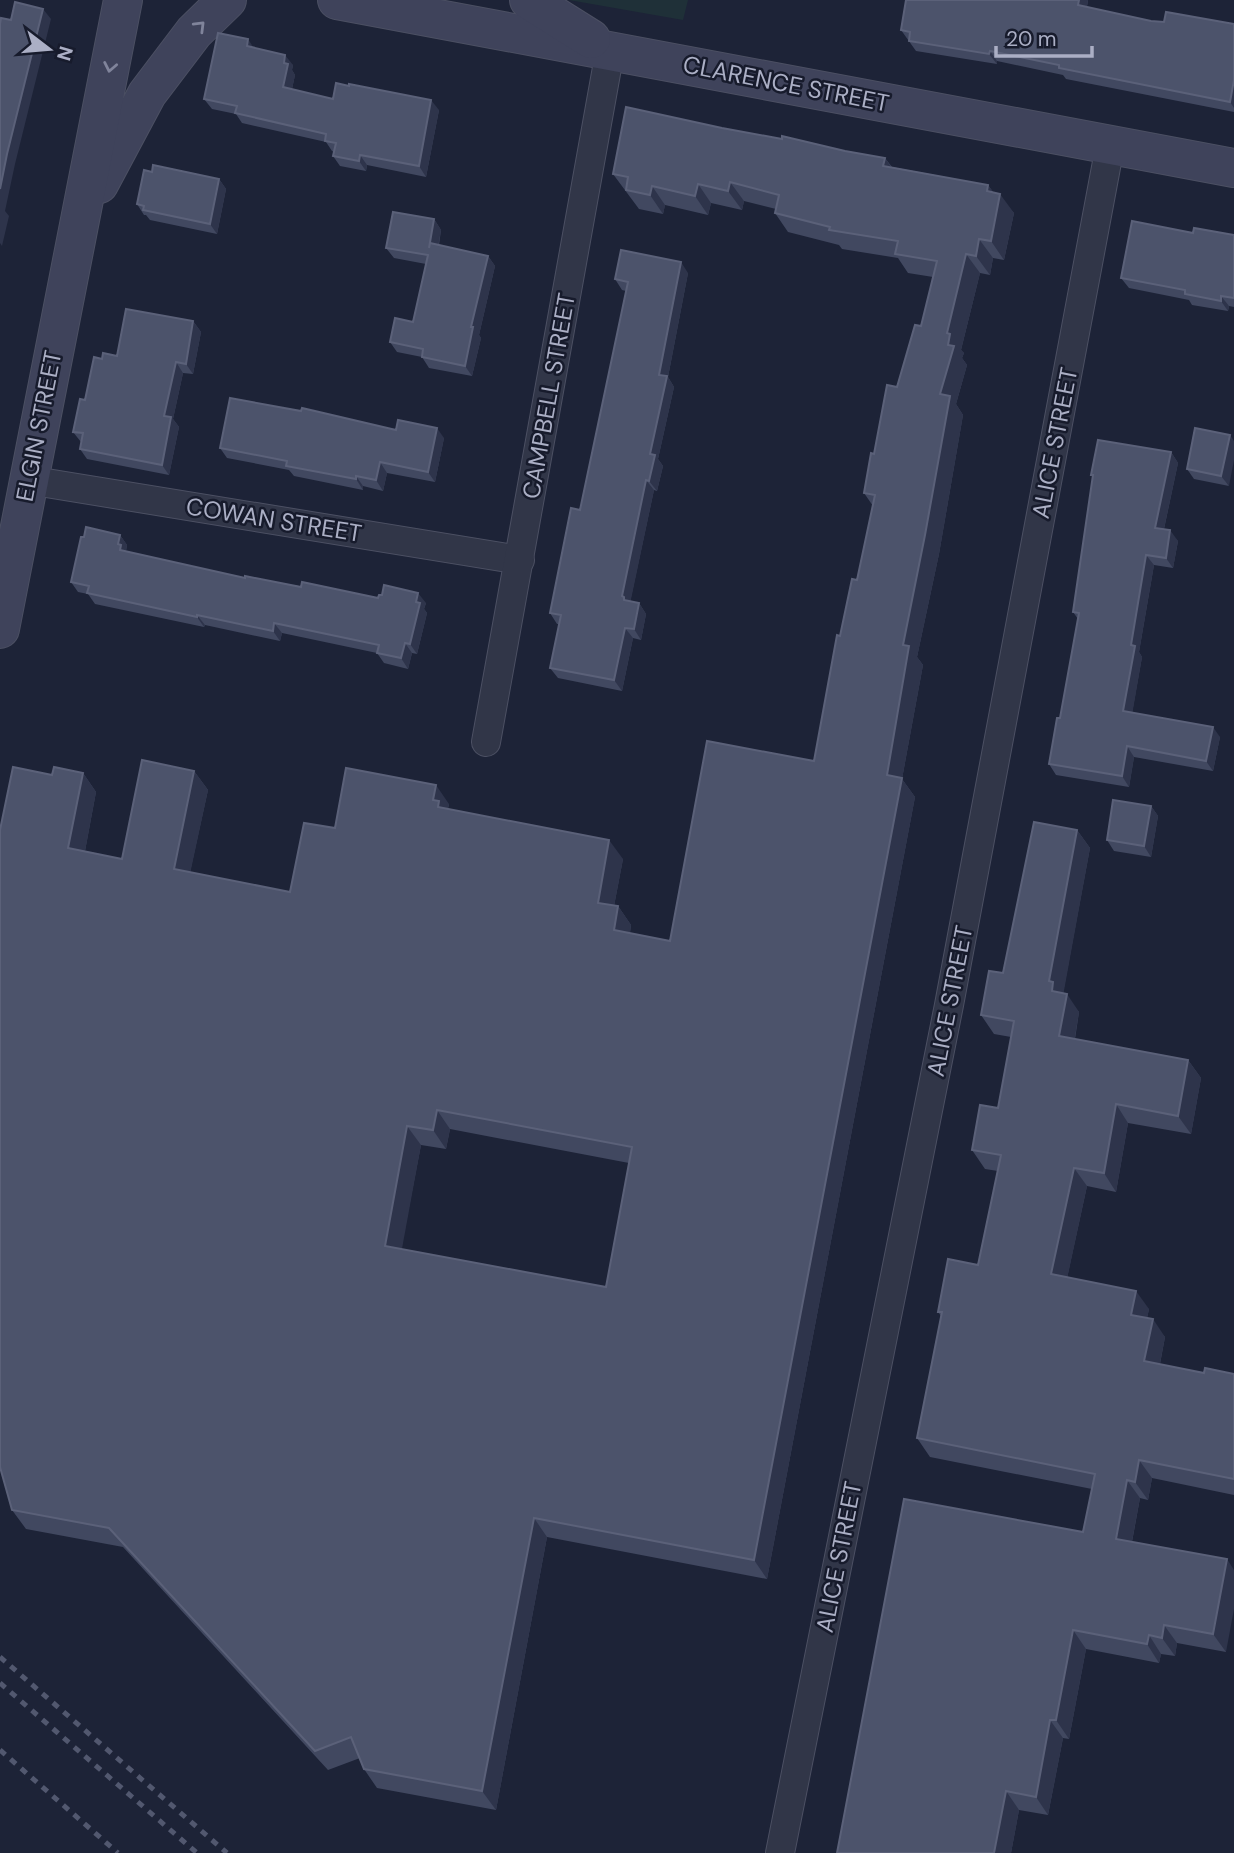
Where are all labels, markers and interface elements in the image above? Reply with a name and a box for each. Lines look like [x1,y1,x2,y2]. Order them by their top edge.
north arrow [14,14,84,84]
scale bar [996,14,1092,58]
one-way arrow [192,22,205,35]
text: 20 m [1006,25,1057,53]
text: N [51,43,79,64]
street label: CLARENCE STREET [680,48,892,119]
one-way arrow [103,61,118,73]
street label: CAMPBELL STREET [515,291,582,501]
street label: ELGIN STREET [9,348,68,504]
street label: ALICE STREET [1025,365,1084,521]
street label: COWAN STREET [184,490,364,549]
street label: ALICE STREET [920,923,979,1079]
street label: ALICE STREET [809,1479,868,1635]

